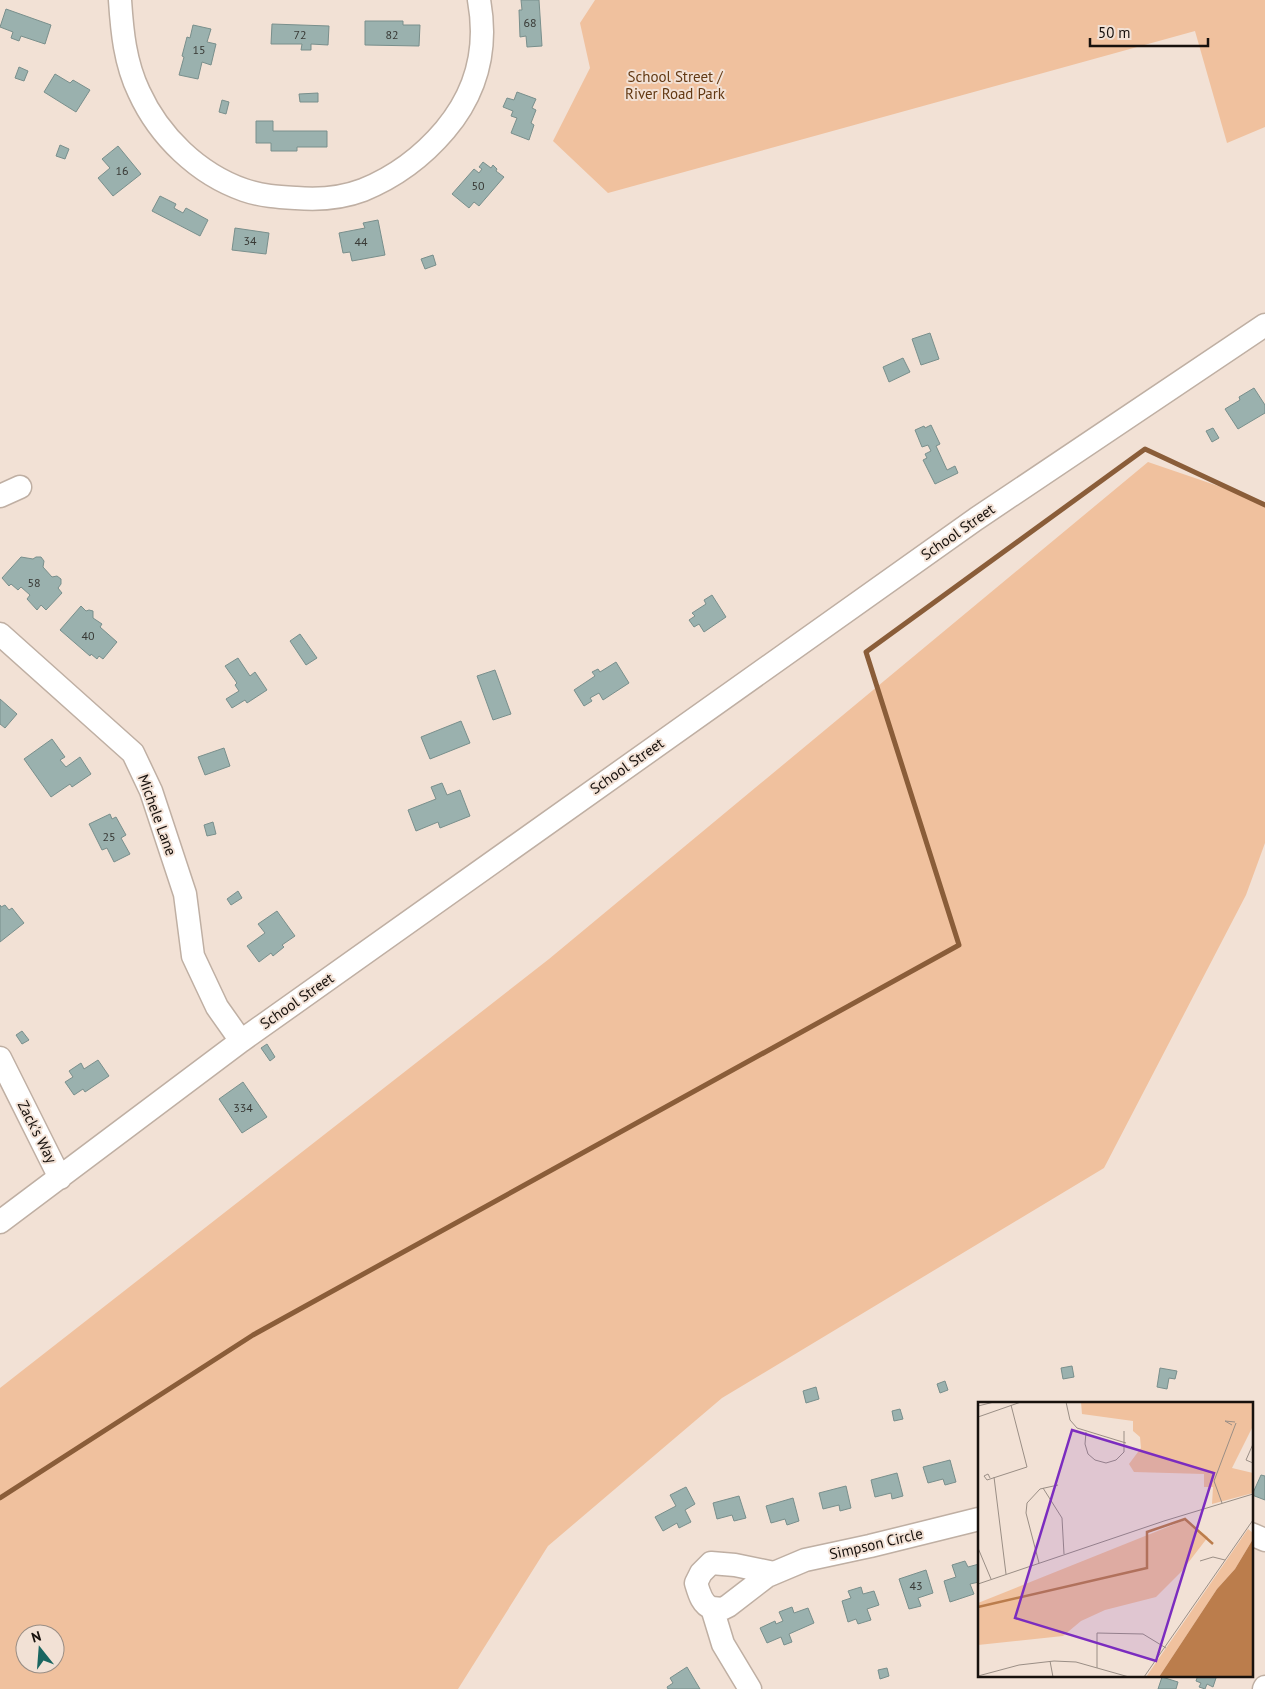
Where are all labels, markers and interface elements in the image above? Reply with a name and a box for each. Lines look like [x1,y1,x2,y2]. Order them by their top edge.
house number: 68 [523,15,537,30]
scale bar [1090,15,1208,47]
text: 50 m [1098,23,1131,42]
house number: 72 [293,27,307,42]
house number: 82 [385,27,399,42]
house number: 15 [192,42,206,57]
park label: School Street / River Road Park [625,67,726,103]
house number: 16 [115,163,129,178]
house number: 50 [471,178,485,193]
house number: 34 [243,233,257,248]
house number: 44 [354,234,368,249]
street label: School Street [917,499,998,564]
house number: 58 [27,575,41,590]
house number: 40 [81,628,95,643]
street label: School Street [586,733,667,798]
street label: Michele Lane [134,772,181,858]
house number: 25 [102,829,116,844]
street label: School Street [256,968,337,1033]
street label: Zack's Way [14,1097,61,1166]
house number: 334 [233,1100,253,1115]
inset map [978,1402,1252,1676]
street label: Simpson Circle [827,1524,924,1563]
house number: 43 [909,1578,923,1593]
north arrow [15,1624,65,1674]
text: N [29,1627,43,1647]

